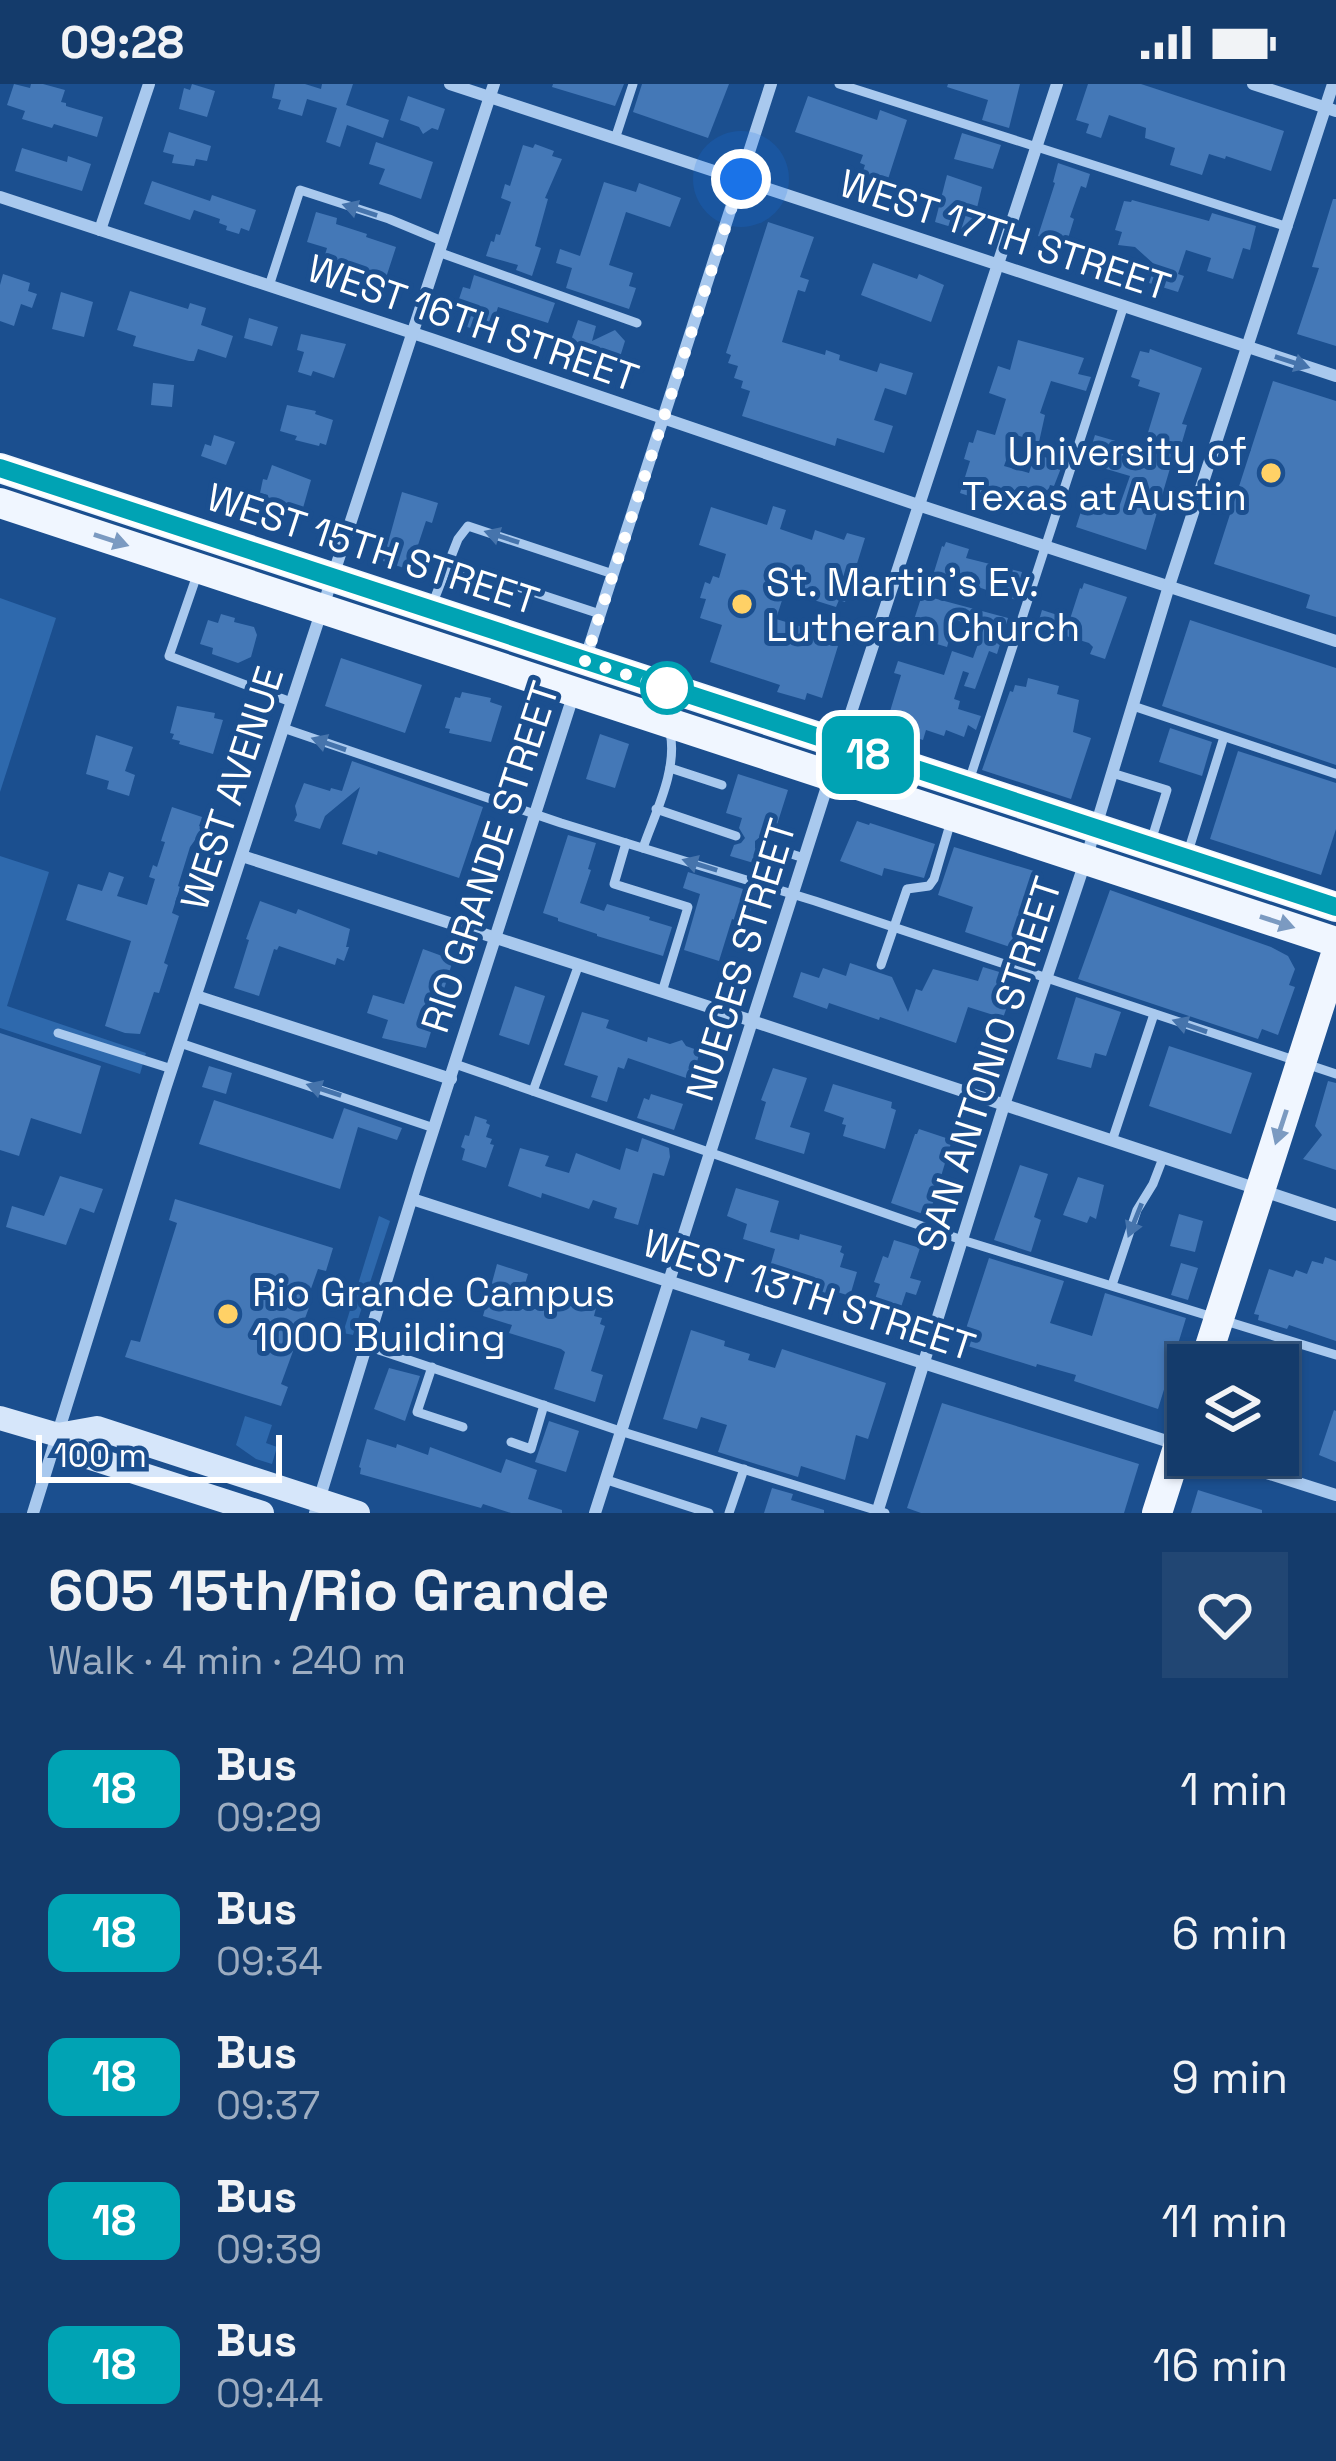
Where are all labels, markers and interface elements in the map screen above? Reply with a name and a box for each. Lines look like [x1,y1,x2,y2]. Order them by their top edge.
text: 09:28 [60,14,184,71]
your location [711,149,771,209]
street label: WEST 17TH STREET [834,158,1176,312]
one-way arrow [342,199,378,218]
street label: WEST 16TH STREET [301,243,645,403]
one-way arrow [1274,353,1311,372]
place label: University of Texas at Austin [962,427,1247,521]
marker: University of Texas at Austin [1258,460,1284,486]
street label: WEST 15TH STREET [201,472,545,626]
one-way arrow [483,527,520,546]
one-way arrow [93,531,130,550]
place label: St. Martin's Ev. Lutheran Church [766,558,1080,652]
marker: St. Martin's Ev. Lutheran Church [729,591,755,617]
street label: WEST AVENUE [170,660,294,916]
unlabelled marker [642,663,692,713]
street label: RIO GRANDE STREET [410,675,570,1039]
line badge: 18 [814,716,922,794]
text: 18 [846,728,890,781]
one-way arrow [310,733,347,752]
street label: NUECES STREET [675,813,807,1107]
one-way arrow [681,855,718,874]
street label: SAN ANTONIO STREET [905,871,1073,1257]
one-way arrow [1259,914,1296,933]
one-way arrow [1171,1015,1208,1034]
one-way arrow [305,1080,342,1099]
one-way arrow [1270,1109,1289,1146]
one-way arrow [1125,1203,1144,1239]
street label: WEST 13TH STREET [637,1218,981,1372]
place label: Rio Grande Campus 1000 Building [252,1268,615,1362]
marker: Rio Grande Campus 1000 Building [215,1301,241,1327]
map controls [1167,1344,1299,1476]
button: layers [1167,1344,1299,1476]
scale bar [36,1429,282,1482]
text: 100 m [54,1435,147,1477]
button: heart [1162,1552,1288,1678]
text: 605 15th/Rio Grande [48,1554,610,1627]
text: Walk · 4 min · 240 m [48,1636,406,1685]
text: Bus [216,1736,297,1793]
text: 1 min [1180,1761,1288,1818]
text: 18 [92,1762,136,1815]
text: 09:29 [216,1793,322,1842]
text: Bus [216,1880,297,1937]
text: 6 min [1172,1905,1288,1962]
text: 18 [92,1906,136,1959]
text: 09:34 [216,1937,323,1986]
text: Bus [216,2024,297,2081]
text: 9 min [1172,2049,1288,2106]
text: 18 [92,2050,136,2103]
text: 09:37 [216,2081,320,2130]
text: Bus [216,2168,297,2225]
text: 11 min [1162,2193,1288,2250]
text: 18 [92,2194,136,2247]
text: 09:39 [216,2225,322,2274]
text: Bus [216,2312,297,2369]
text: 16 min [1153,2337,1288,2394]
text: 18 [92,2338,136,2391]
text: 09:44 [216,2369,323,2418]

